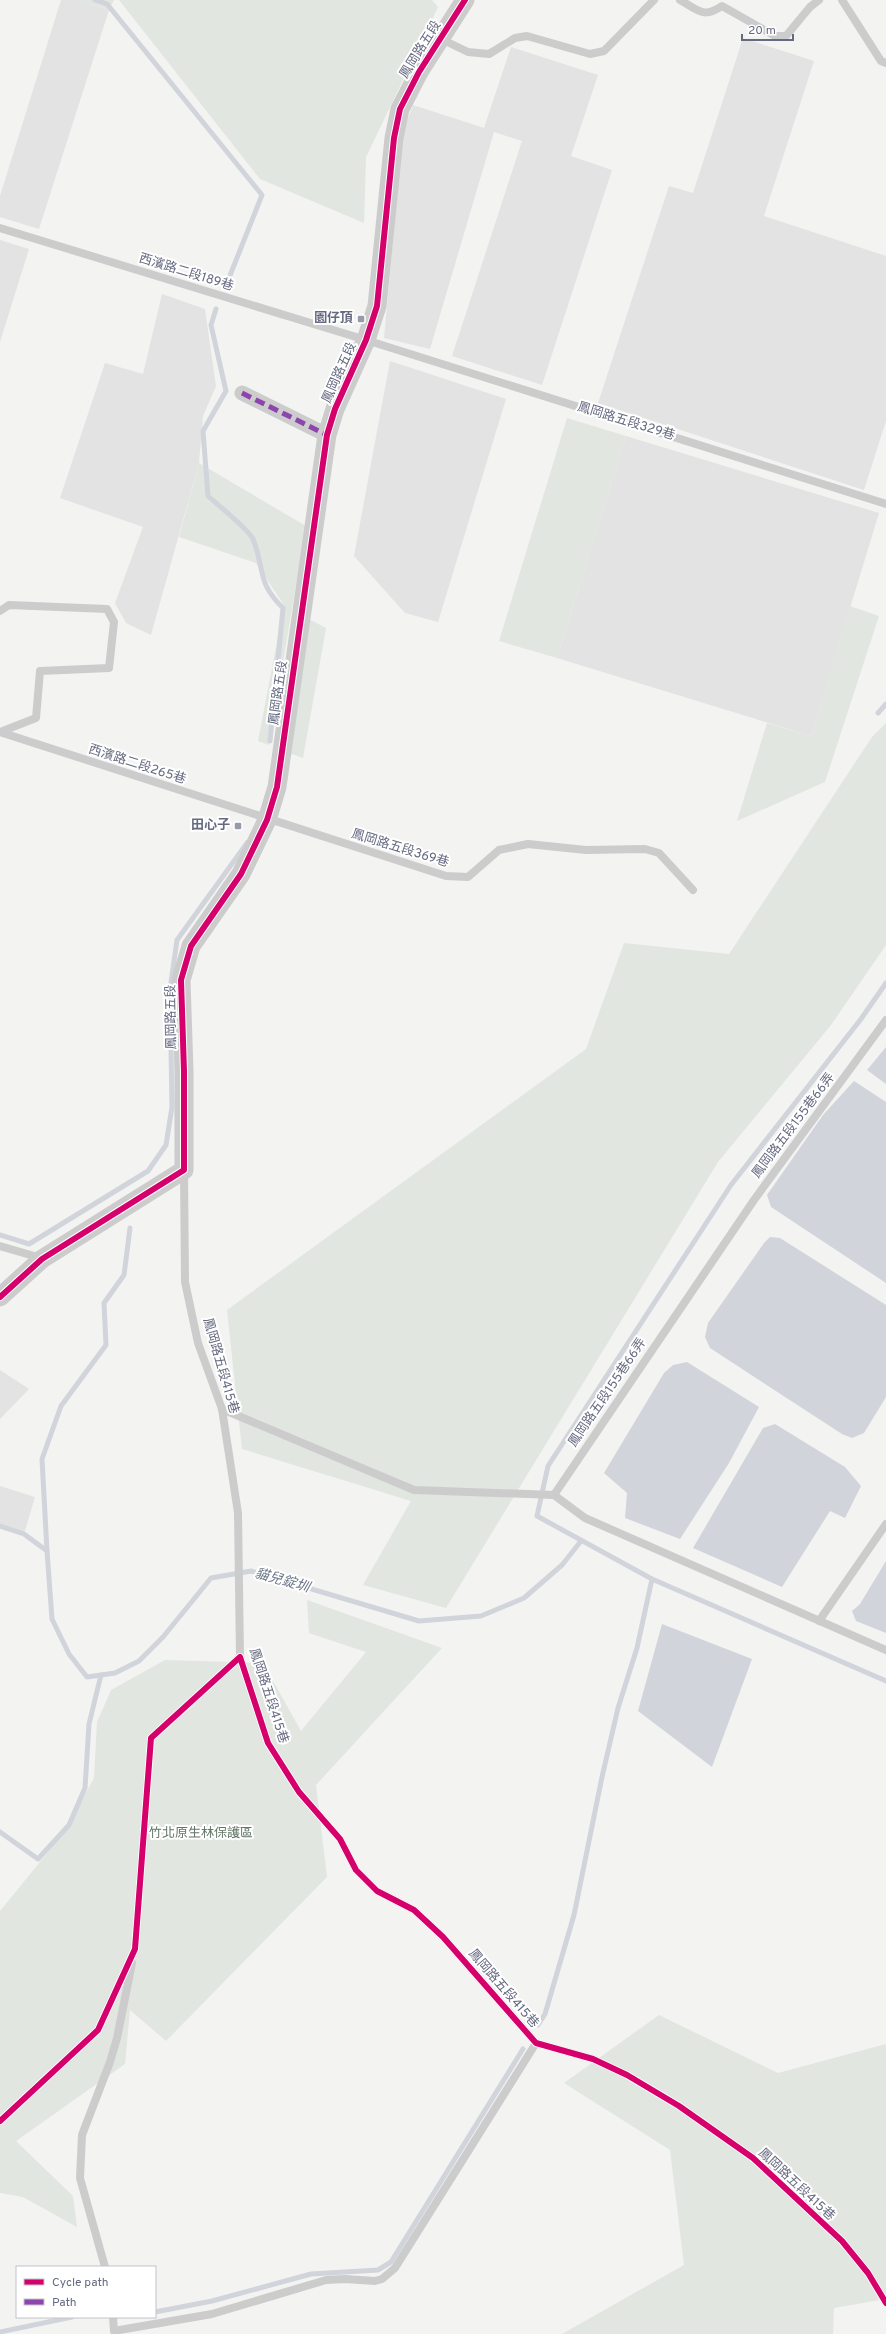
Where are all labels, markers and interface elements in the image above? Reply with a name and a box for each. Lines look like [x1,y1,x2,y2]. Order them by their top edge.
scale bar [742,16,793,42]
street label: 鳳岡路五段 [397,18,445,82]
text: 20 m [748,23,776,39]
street label: 西濱路二段189巷 [137,251,235,295]
place label: 園仔頂 [314,310,353,327]
marker: 園仔頂 [356,314,366,324]
street label: 鳳岡路五段 [319,340,361,406]
street label: 鳳岡路五段329巷 [575,400,677,444]
street label: 鳳岡路五段 [267,660,291,726]
street label: 西濱路二段265巷 [86,742,188,788]
place label: 田心子 [191,817,230,834]
marker: 田心子 [233,821,243,831]
street label: 鳳岡路五段369巷 [349,827,451,871]
street label: 鳳岡路五段 [163,984,181,1050]
street label: 鳳岡路五段155巷66弄 [749,1070,839,1182]
street label: 鳳岡路五段415巷 [199,1316,241,1416]
street label: 鳳岡路五段155巷66弄 [566,1336,650,1450]
water label: 貓兒錠圳 [253,1565,313,1597]
street label: 鳳岡路五段415巷 [245,1646,291,1746]
park label: 竹北原生林保護區 [149,1825,253,1842]
street label: 鳳岡路五段415巷 [464,1946,542,2032]
street label: 鳳岡路五段415巷 [754,2145,838,2225]
legend [16,2266,156,2318]
text: Cycle path [52,2275,109,2291]
text: Path [52,2295,77,2311]

